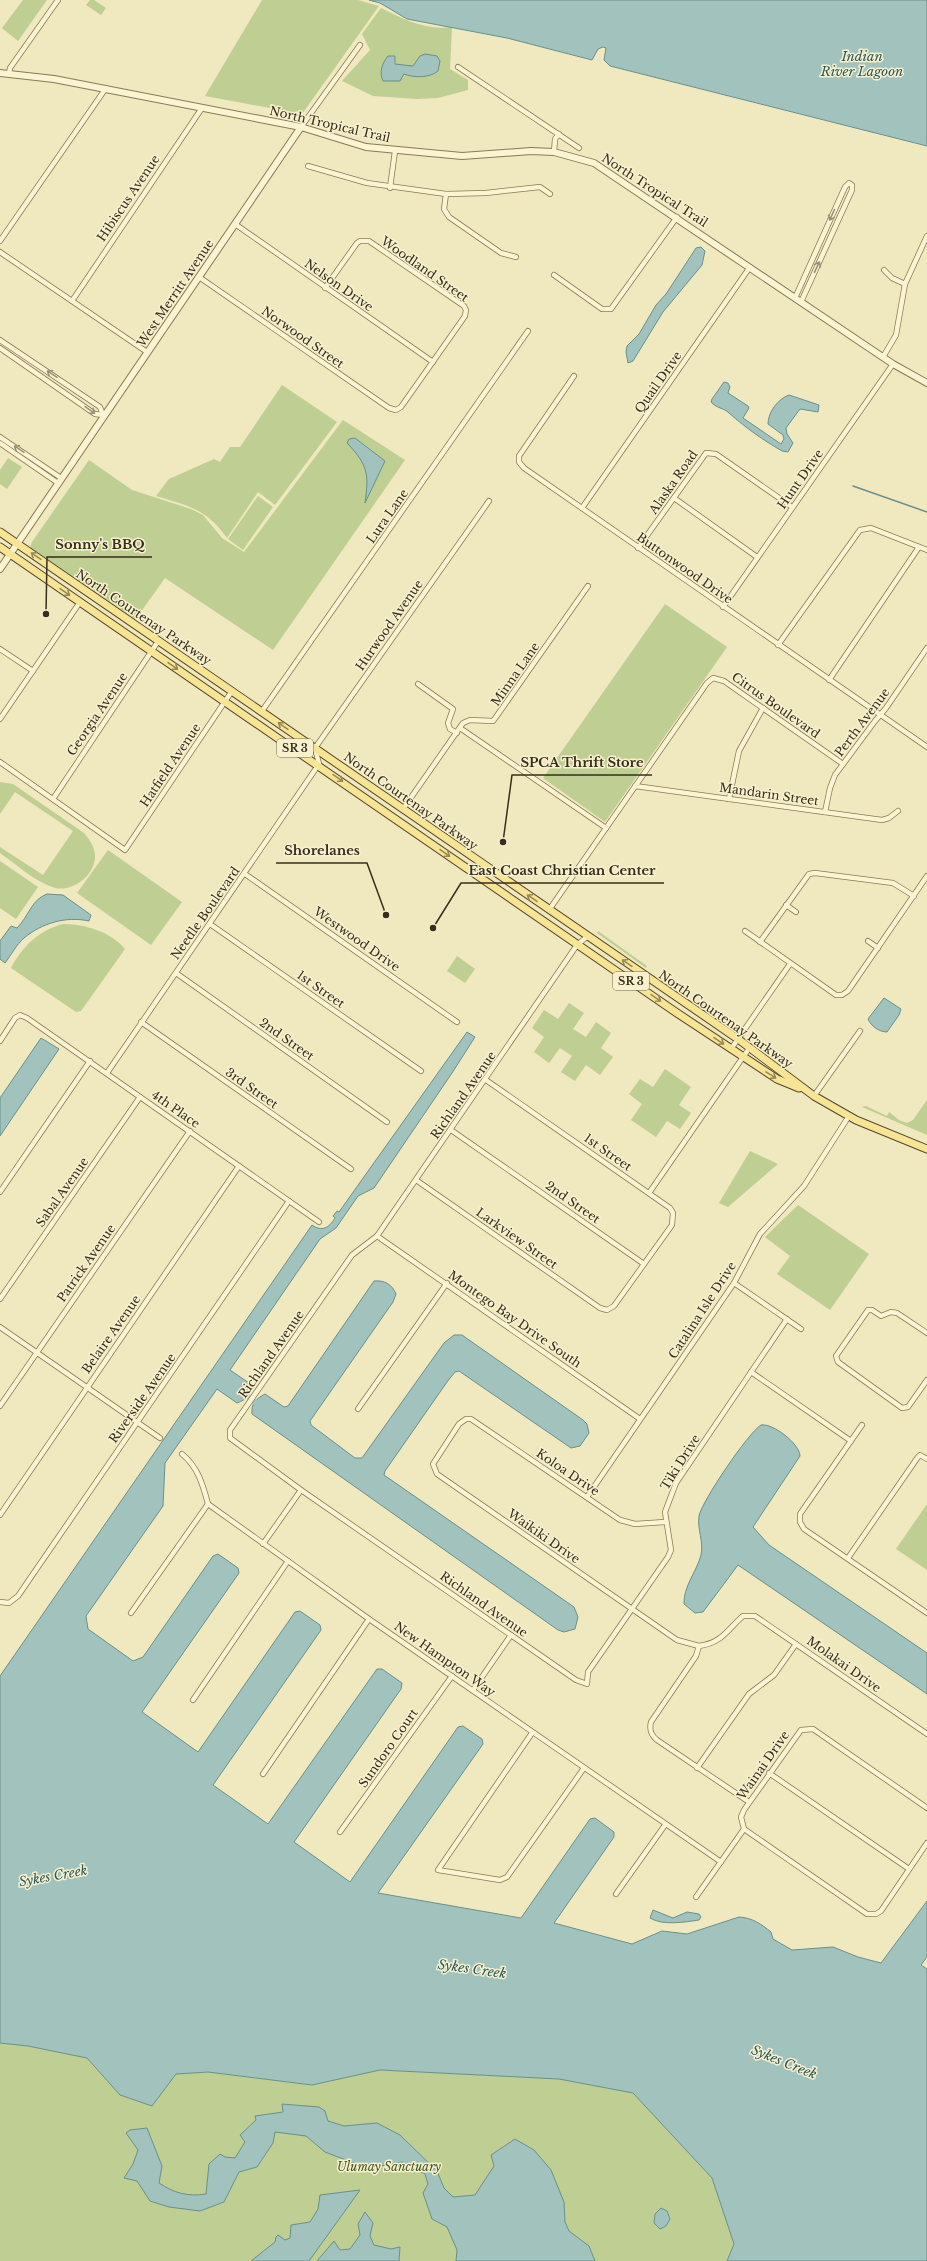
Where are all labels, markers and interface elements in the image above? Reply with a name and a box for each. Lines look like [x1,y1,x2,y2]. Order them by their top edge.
water label: Indian River Lagoon [820,48,903,80]
street label: North Tropical Trail [268,103,392,145]
street label: North Tropical Trail [599,150,711,230]
street label: Hibiscus Avenue [93,152,163,244]
one-way arrow [828,209,835,221]
street label: Woodland Street [378,233,472,305]
street label: West Merritt Avenue [133,236,217,350]
street label: Nelson Drive [302,256,376,314]
one-way arrow [814,261,821,273]
street label: Norwood Street [259,303,348,371]
street label: Quail Drive [631,348,685,416]
one-way arrow [46,370,57,378]
one-way arrow [84,406,95,414]
one-way arrow [13,445,25,453]
street label: Hunt Drive [774,446,826,512]
street label: Alaska Road [645,447,701,518]
street label: Lura Lane [363,486,411,546]
street label: Buttonwood Drive [634,529,736,607]
callout: Sonny's BBQ [47,532,152,557]
text: Sonny's BBQ [55,536,145,553]
one-way arrow [30,552,41,560]
street label: North Courtenay Parkway [73,566,215,668]
street label: Hurwood Avenue [352,577,426,673]
one-way arrow [60,588,71,596]
street label: Minna Lane [488,639,542,709]
one-way arrow [167,662,178,670]
street label: Georgia Avenue [64,669,131,759]
street label: Citrus Boulevard [729,669,823,741]
street label: Perth Avenue [831,685,893,759]
street label: Hatfield Avenue [136,720,204,810]
one-way arrow [278,722,289,730]
road number: SR 3 [277,739,313,757]
street label: North Courtenay Parkway [341,749,481,853]
callout: SPCA Thrift Store [512,750,652,775]
text: SPCA Thrift Store [520,754,644,771]
one-way arrow [332,774,343,782]
street label: Mandarin Street [718,780,820,808]
callout: Shorelanes [276,838,367,863]
text: Shorelanes [284,842,360,859]
one-way arrow [439,849,450,857]
callout: East Coast Christian Center [461,858,664,883]
text: East Coast Christian Center [468,862,656,879]
street label: Needle Boulevard [167,864,243,962]
one-way arrow [527,894,538,902]
street label: Westwood Drive [310,903,403,974]
one-way arrow [622,959,633,967]
street label: 1st Street [294,967,348,1011]
street label: North Courtenay Parkway [656,967,796,1071]
road number: SR 3 [613,972,649,990]
one-way arrow [650,994,661,1002]
street label: 2nd Street [257,1015,318,1064]
one-way arrow [714,1037,725,1045]
street label: Richland Avenue [427,1048,499,1142]
street label: 3rd Street [223,1064,282,1112]
one-way arrow [765,1071,777,1079]
street label: 4th Place [149,1087,203,1131]
street label: 1st Street [581,1130,635,1174]
street label: Sabal Avenue [32,1154,92,1230]
street label: 2nd Street [543,1178,604,1227]
street label: Larkview Street [473,1204,561,1272]
street label: Patrick Avenue [54,1221,118,1305]
street label: Catalina Isle Drive [665,1259,739,1361]
street label: Montego Bay Drive South [445,1267,585,1371]
street label: Belaire Avenue [79,1292,144,1376]
street label: Richland Avenue [235,1307,307,1401]
street label: Riverside Avenue [105,1350,179,1446]
street label: Tiki Drive [657,1431,703,1493]
street label: Koloa Drive [534,1445,602,1499]
street label: Waikiki Drive [504,1505,583,1566]
street label: Richland Avenue [437,1568,531,1640]
street label: New Hampton Way [392,1618,499,1700]
street label: Molakai Drive [804,1633,884,1695]
street label: Sundoro Court [355,1705,421,1790]
street label: Wainai Drive [733,1728,792,1803]
water label: Sykes Creek [18,1862,89,1890]
water label: Sykes Creek [437,1956,508,1982]
water label: Sykes Creek [749,2041,819,2083]
park label: Ulumay Sanctuary [337,2159,442,2174]

